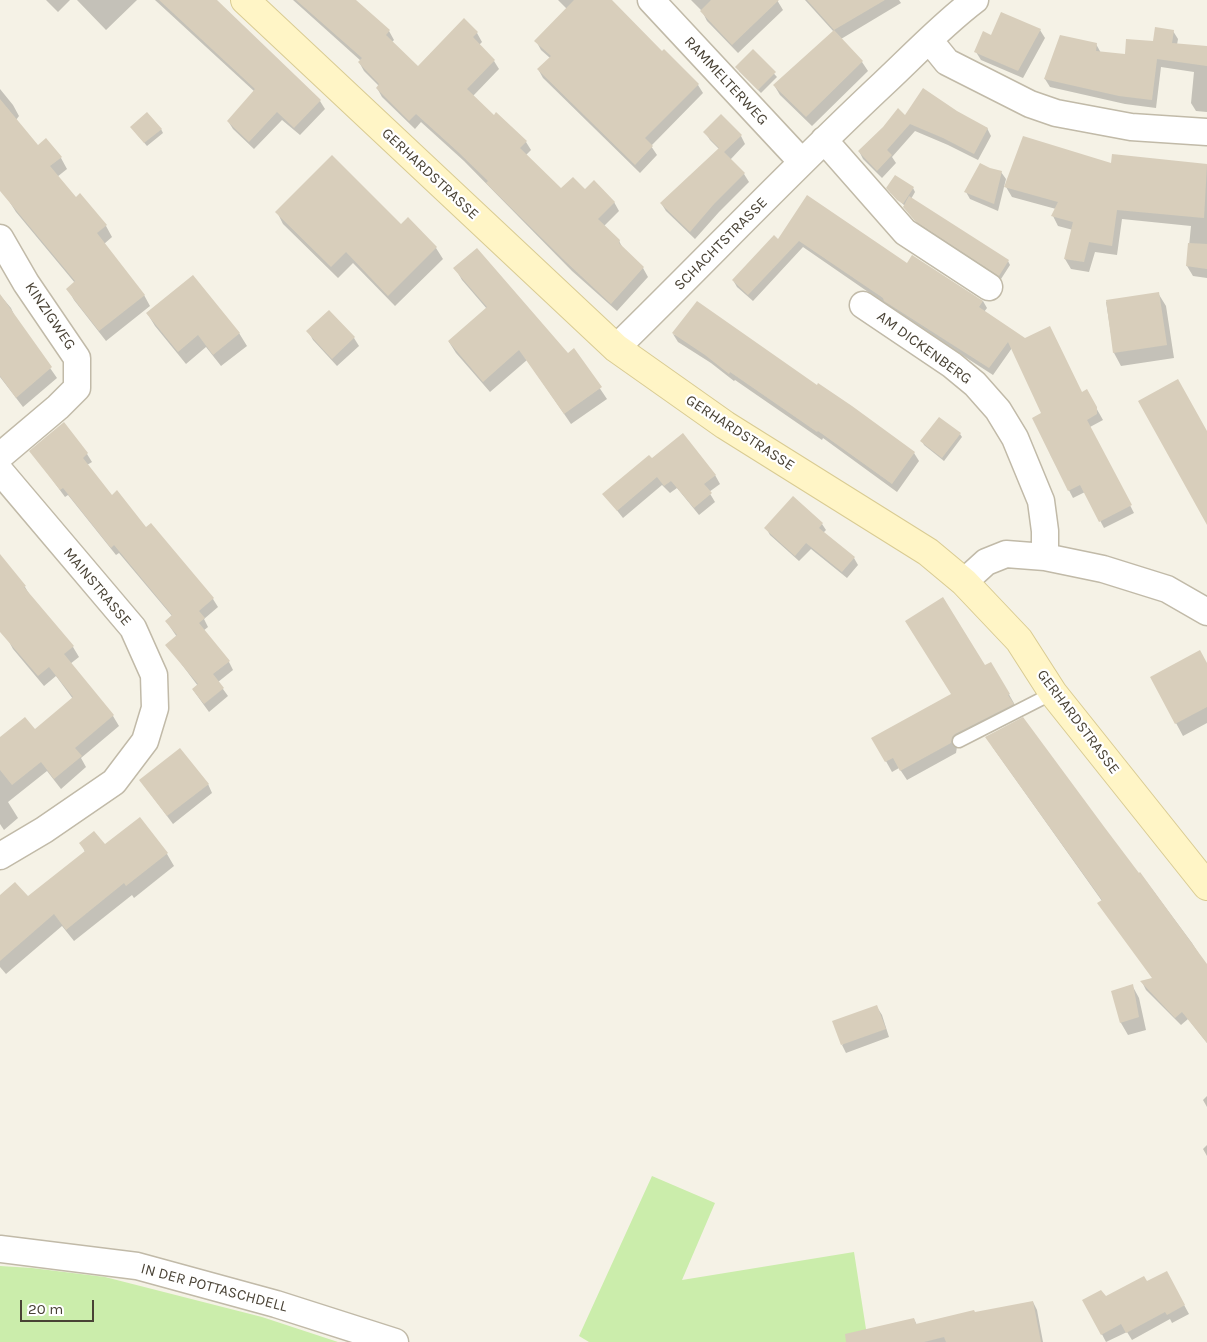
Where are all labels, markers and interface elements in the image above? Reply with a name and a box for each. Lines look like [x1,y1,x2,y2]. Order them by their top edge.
street label: RAMMELTERWEG [680,33,772,129]
street label: GERHARDSTRASSE [378,124,482,224]
street label: SCHACHTSTRASSE [671,194,771,294]
street label: KINZIGWEG [21,279,79,353]
street label: AM DICKENBERG [873,308,975,388]
street label: GERHARDSTRASSE [682,391,798,475]
street label: MAINSTRASSE [59,544,135,630]
street label: GERHARDSTRASSE [1033,666,1123,778]
street label: IN DER POTTASCHDELL [139,1260,289,1316]
scale bar [22,1290,96,1322]
text: 20 m [28,1300,63,1318]

